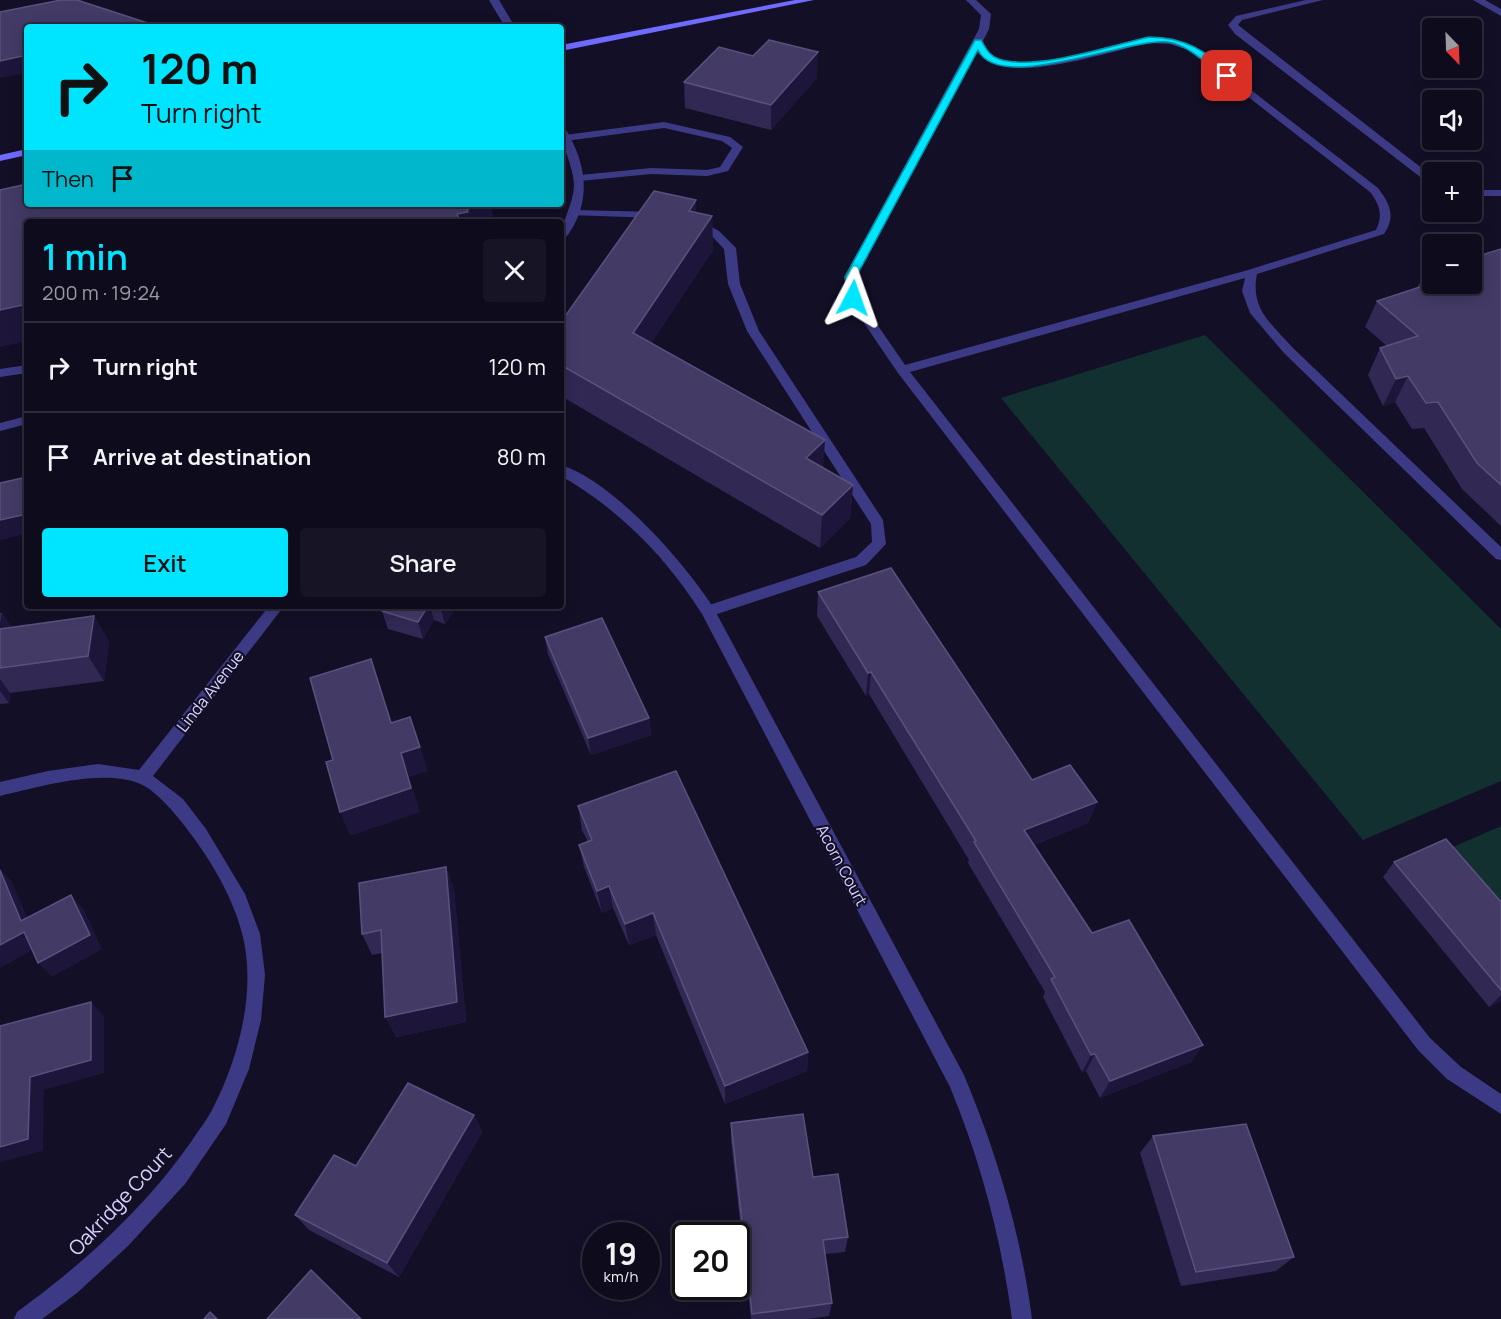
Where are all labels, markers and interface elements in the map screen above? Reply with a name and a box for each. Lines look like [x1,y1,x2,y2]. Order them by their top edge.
north arrow [1422,18,1482,78]
map controls [1422,18,1482,294]
text: 120 m [141,39,258,97]
icon: right [42,48,120,126]
pin [1201,50,1252,101]
icon: arrive [1210,59,1243,92]
button: sound [1422,90,1482,150]
text: Turn right [141,94,262,131]
icon: arrive [106,162,139,195]
button: + [1422,162,1482,222]
text: Then [42,164,94,194]
text: 1 min [42,232,128,281]
button: − [1422,234,1482,294]
button: close [483,239,546,302]
position arrow [821,266,885,330]
text: 200 m · 19:24 [42,279,160,306]
icon: right [42,351,75,384]
text: Turn right [93,352,198,382]
text: 120 m [488,352,546,382]
icon: arrive [42,441,75,474]
text: Arrive at destination [93,442,311,472]
text: 80 m [497,442,546,472]
button: Exit [42,528,288,597]
button: Share [300,528,546,597]
street label: Linda Avenue [171,646,249,736]
street label: Acorn Court [811,820,873,910]
street label: Oakridge Court [62,1140,177,1261]
speed limit sign: 20 [672,1222,750,1300]
text: 19 [605,1233,637,1274]
text: km/h [604,1266,638,1287]

